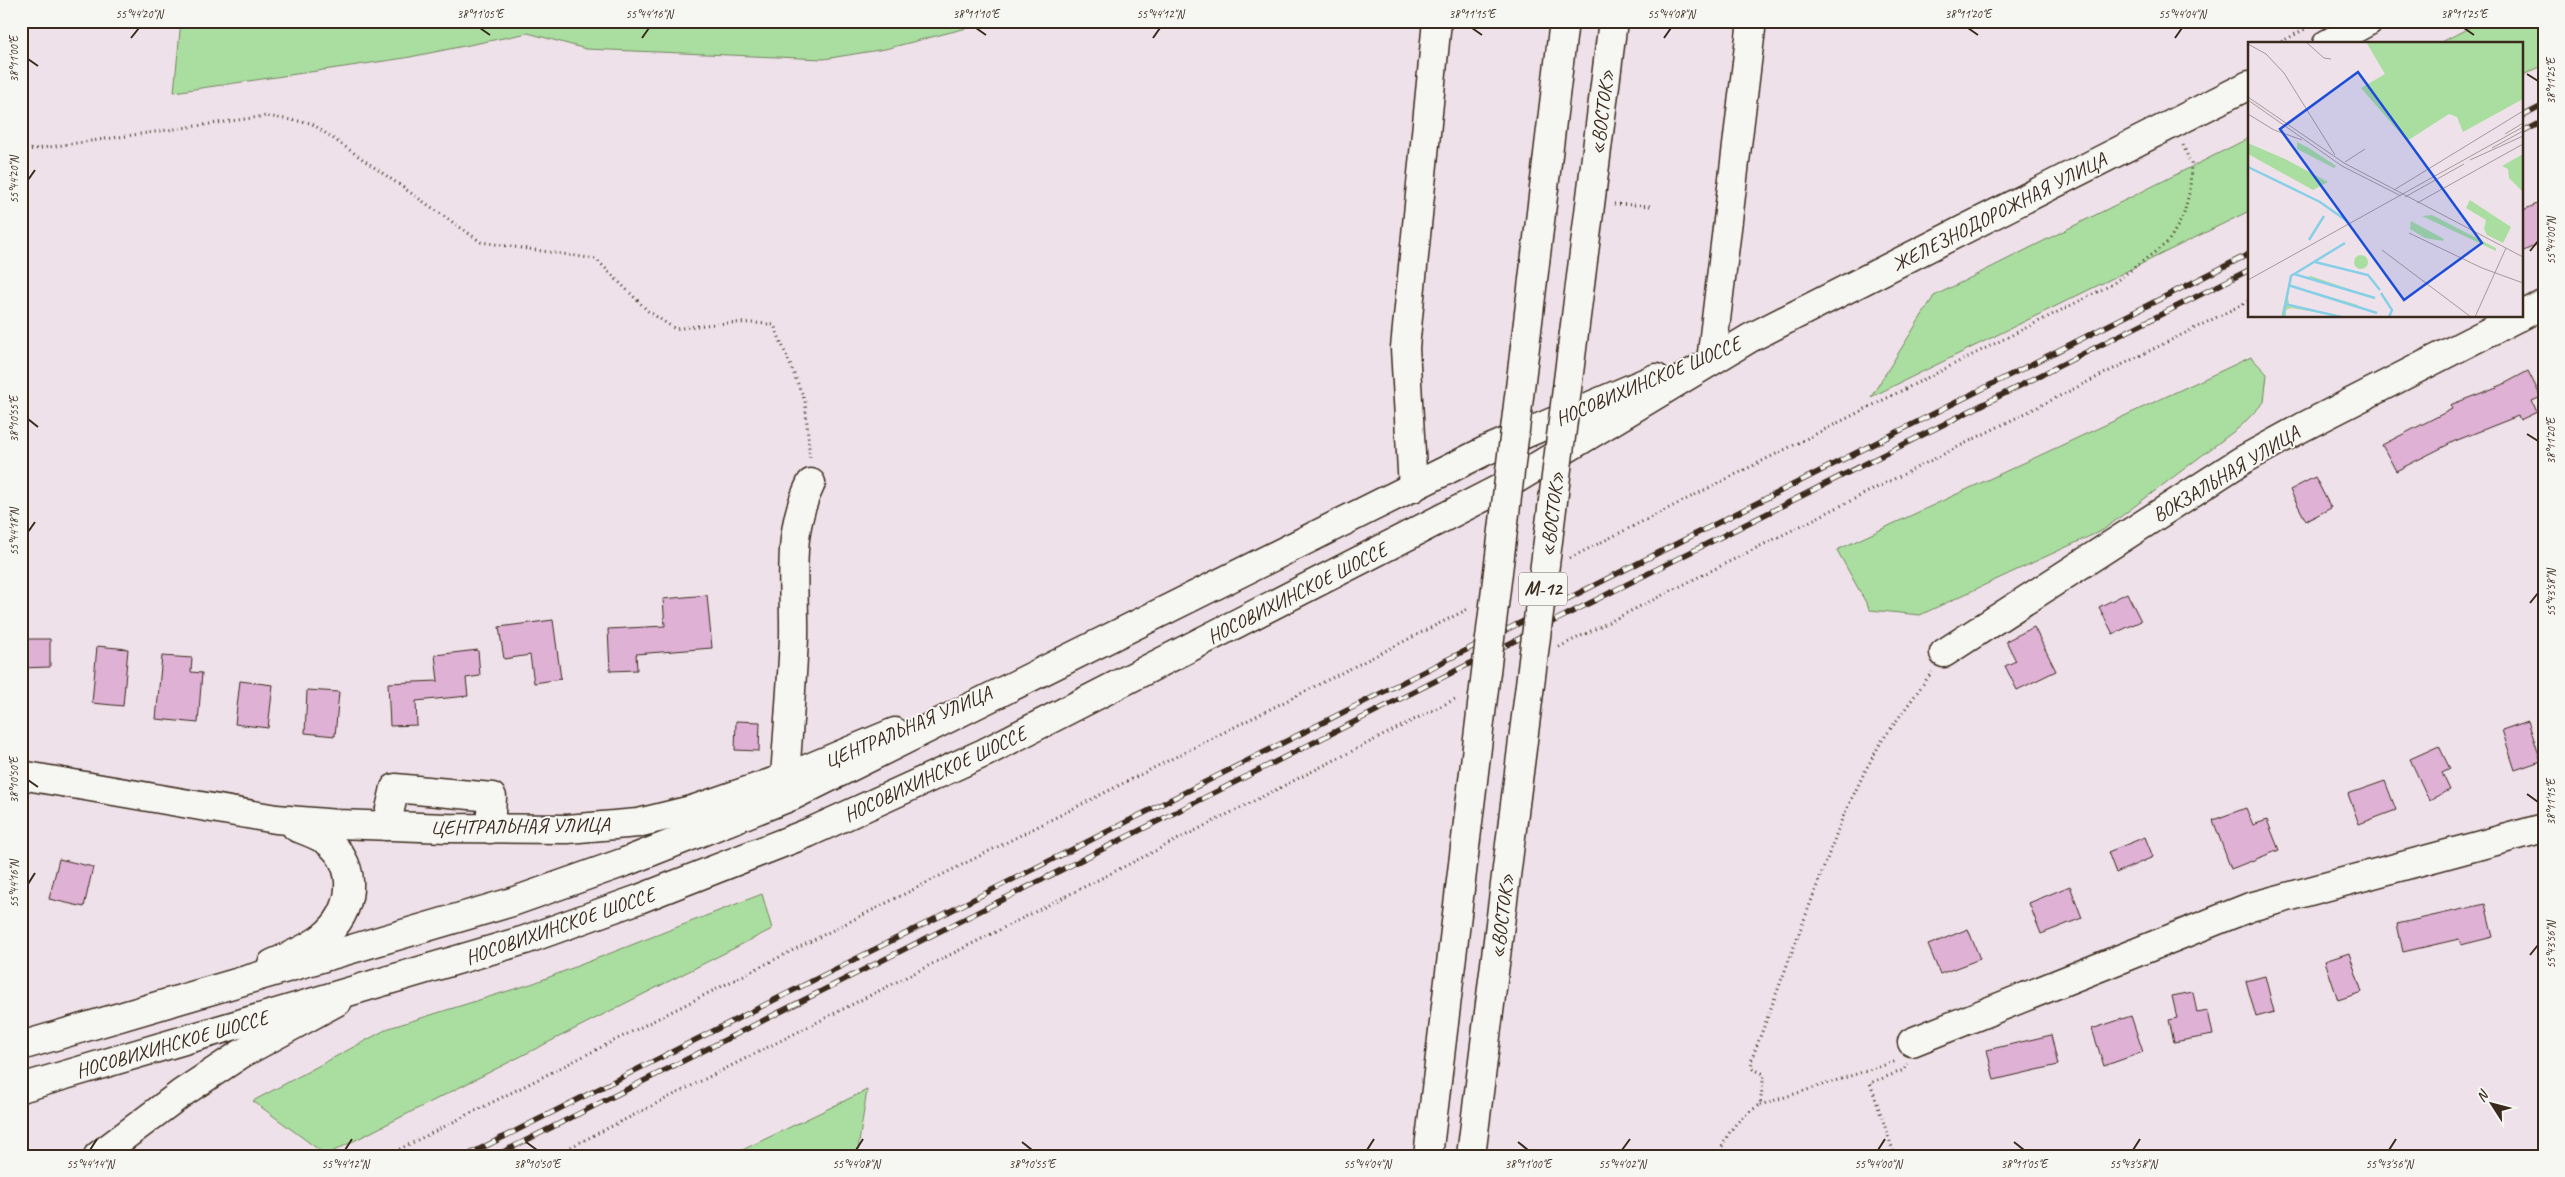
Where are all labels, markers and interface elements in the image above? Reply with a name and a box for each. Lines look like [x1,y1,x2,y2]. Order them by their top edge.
text: 55°44'20"N [115,6,164,22]
text: 38°11'05"E [457,6,505,22]
text: 55°44'16"N [625,6,674,22]
text: 38°11'10"E [953,6,1001,22]
text: 55°44'12"N [1136,6,1185,22]
text: 38°11'15"E [1449,6,1497,22]
text: 55°44'08"N [1647,6,1696,22]
text: 38°11'20"E [1945,6,1993,22]
text: 55°44'04"N [2158,6,2207,22]
text: 38°11'25"E [2441,6,2489,22]
text: 38°11'00"E [6,34,22,82]
inset map [2248,42,2522,318]
text: 38°11'25"E [2543,56,2559,104]
street label: «ВОСТОК» [1584,68,1620,156]
street label: ЖЕЛЕЗНОДОРОЖНАЯ УЛИЦА [1888,147,2111,277]
text: 55°44'20"N [6,155,22,204]
text: 55°44'00"N [2543,216,2559,265]
street label: НОСОВИХИНСКОЕ ШОССЕ [1552,329,1747,431]
text: 38°10'55"E [6,394,22,442]
text: 38°11'20"E [2543,416,2559,464]
street label: ВОКЗАЛЬНАЯ УЛИЦА [2148,420,2305,528]
street label: «ВОСТОК» [1534,470,1570,558]
text: 55°44'18"N [6,507,22,556]
street label: НОСОВИХИНСКОЕ ШОССЕ [1203,535,1394,649]
text: 55°43'58"N [2543,568,2559,617]
road number: М-12 [1519,572,1567,606]
street label: ЦЕНТРАЛЬНАЯ УЛИЦА [821,680,996,774]
street label: НОСОВИХИНСКОЕ ШОССЕ [840,719,1033,827]
text: 38°10'50"E [6,755,22,803]
text: 38°11'15"E [2543,777,2559,825]
street label: ЦЕНТРАЛЬНАЯ УЛИЦА [430,812,611,840]
text: 55°44'16"N [6,859,22,908]
street label: «ВОСТОК» [1484,872,1520,960]
street label: НОСОВИХИНСКОЕ ШОССЕ [462,881,661,970]
text: 55°43'56"N [2543,920,2559,969]
street label: НОСОВИХИНСКОЕ ШОССЕ [73,1004,274,1083]
north arrow [2468,1080,2518,1130]
text: N [2472,1086,2493,1105]
text: 55°44'14"N [66,1156,115,1172]
text: 55°44'12"N [321,1156,370,1172]
text: 38°10'50"E [514,1156,562,1172]
text: 55°44'08"N [832,1156,881,1172]
text: 38°10'55"E [1009,1156,1057,1172]
text: 55°44'04"N [1343,1156,1392,1172]
text: 38°11'00"E [1505,1156,1553,1172]
text: 55°44'02"N [1598,1156,1647,1172]
text: 55°44'00"N [1854,1156,1903,1172]
text: 38°11'05"E [2001,1156,2049,1172]
text: 55°43'58"N [2109,1156,2158,1172]
text: 55°43'56"N [2365,1156,2414,1172]

